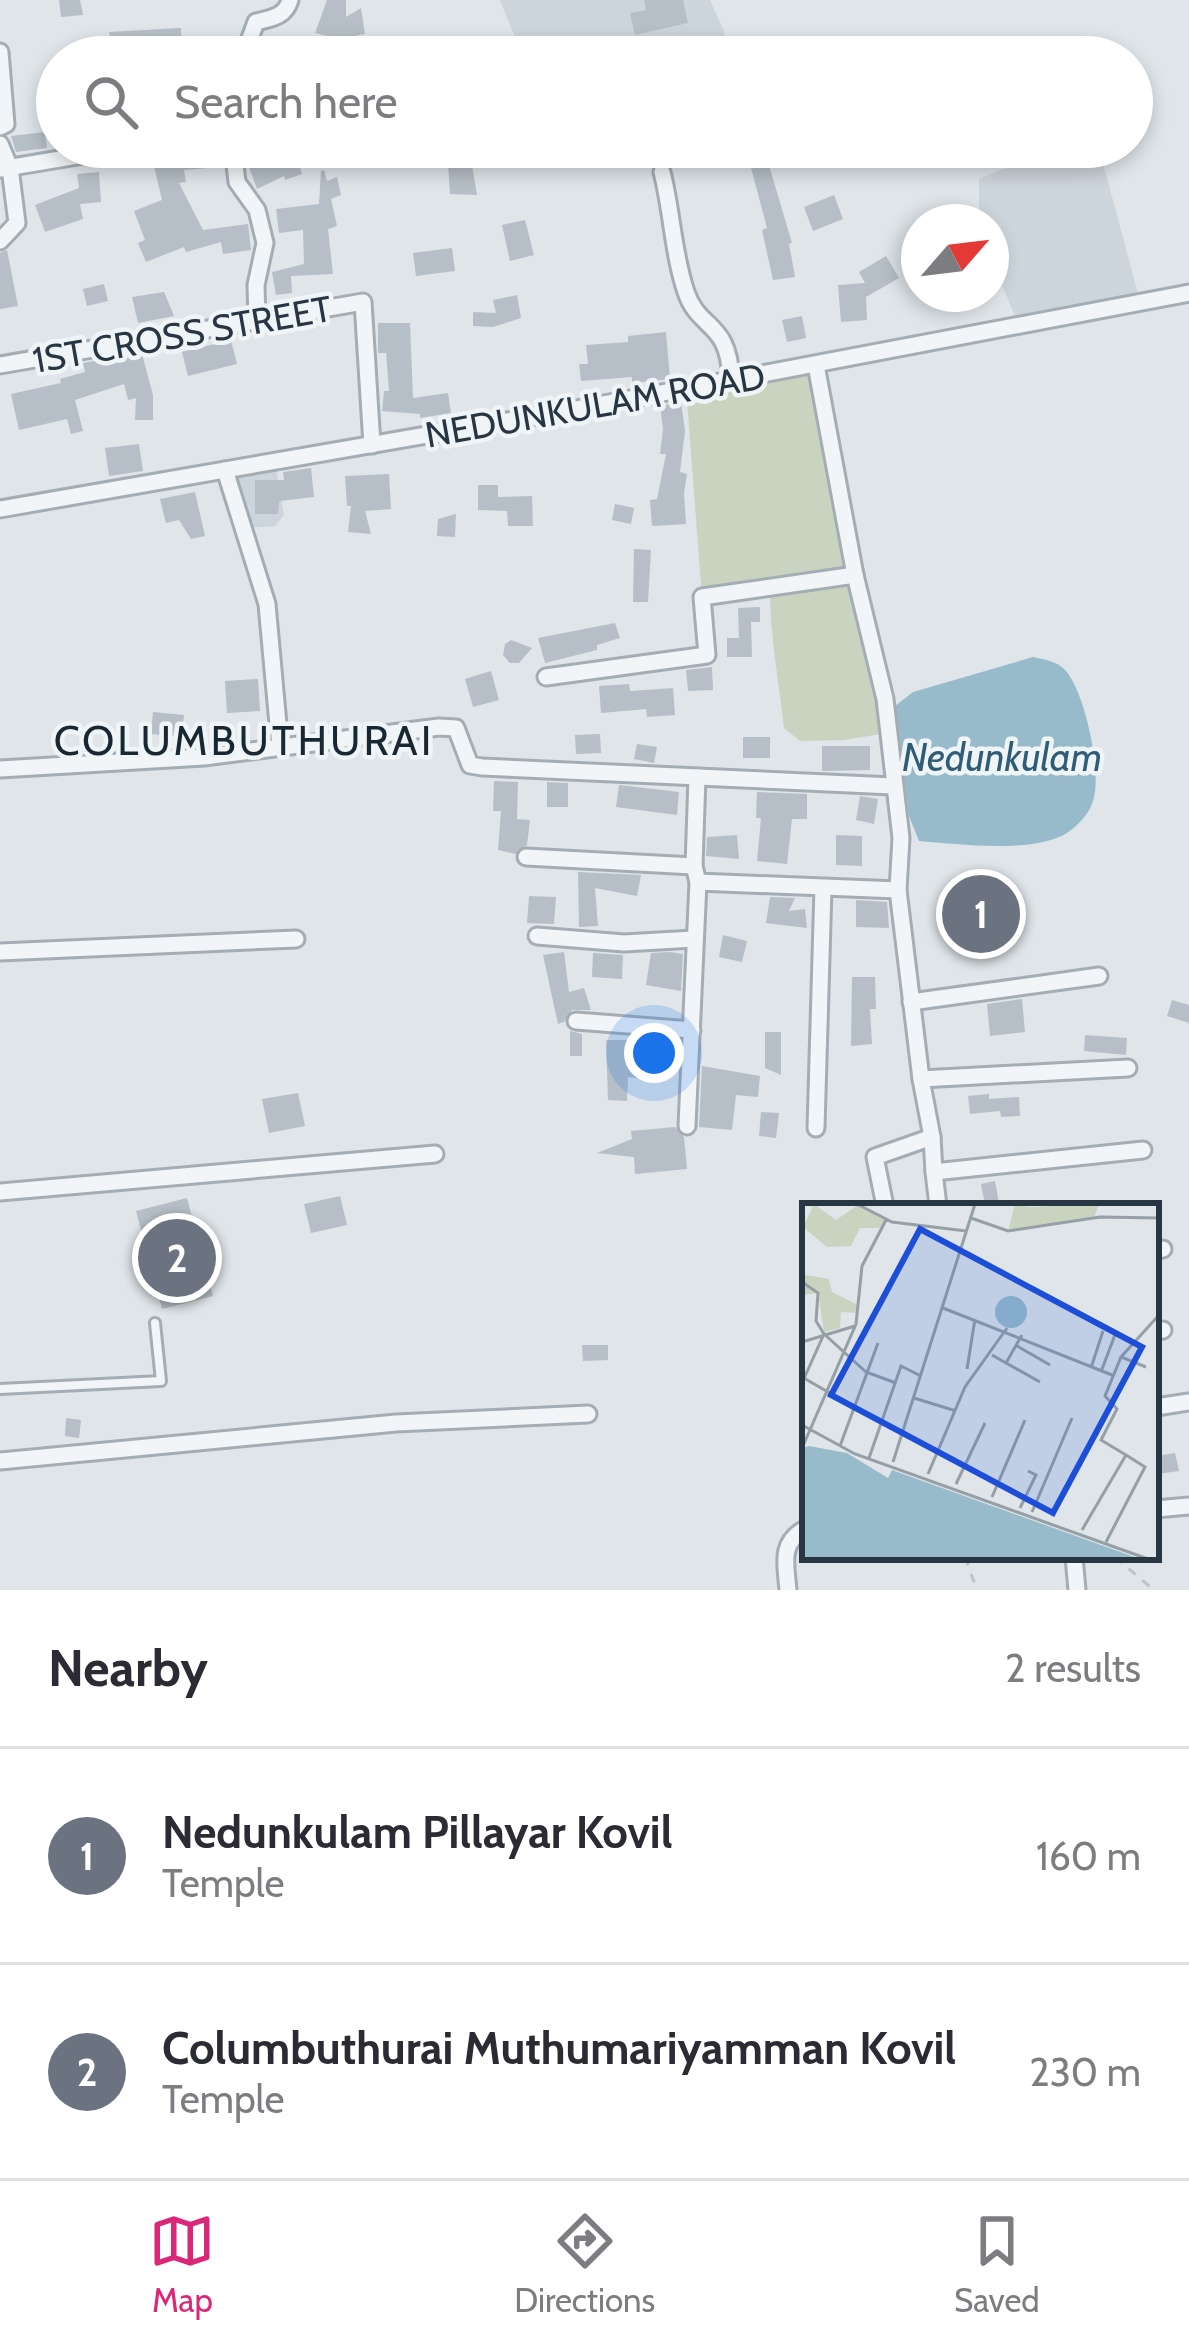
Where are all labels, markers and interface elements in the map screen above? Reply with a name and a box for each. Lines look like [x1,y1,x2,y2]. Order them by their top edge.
search box [36,36,1153,168]
icon: search [78,69,144,135]
text: Search here [174,75,398,129]
north arrow [901,204,1009,312]
street label: 1ST CROSS STREET [29,286,335,382]
street label: NEDUNKULAM ROAD [422,353,768,457]
district label: COLUMBUTHURAI [54,714,434,766]
water label: Nedunkulam [902,733,1102,781]
pin: 1 [942,869,1020,959]
your location [624,1023,684,1083]
inset map [802,1203,1159,1560]
pin: 2 [138,1213,216,1303]
text: Nearby [48,1637,208,1699]
text: 2 results [1005,1644,1141,1692]
text: Nedunkulam Pillayar Kovil [162,1805,672,1859]
text: 1 [80,1832,94,1880]
text: 160 m [1036,1832,1141,1880]
text: Temple [162,1859,285,1907]
text: Columbuthurai Muthumariyamman Kovil [162,2021,956,2075]
text: 2 [77,2048,97,2096]
text: 230 m [1029,2048,1141,2096]
text: Temple [162,2075,285,2123]
tab: Map [149,2208,215,2320]
tab: Directions [514,2208,655,2320]
tab: Saved [954,2208,1040,2320]

